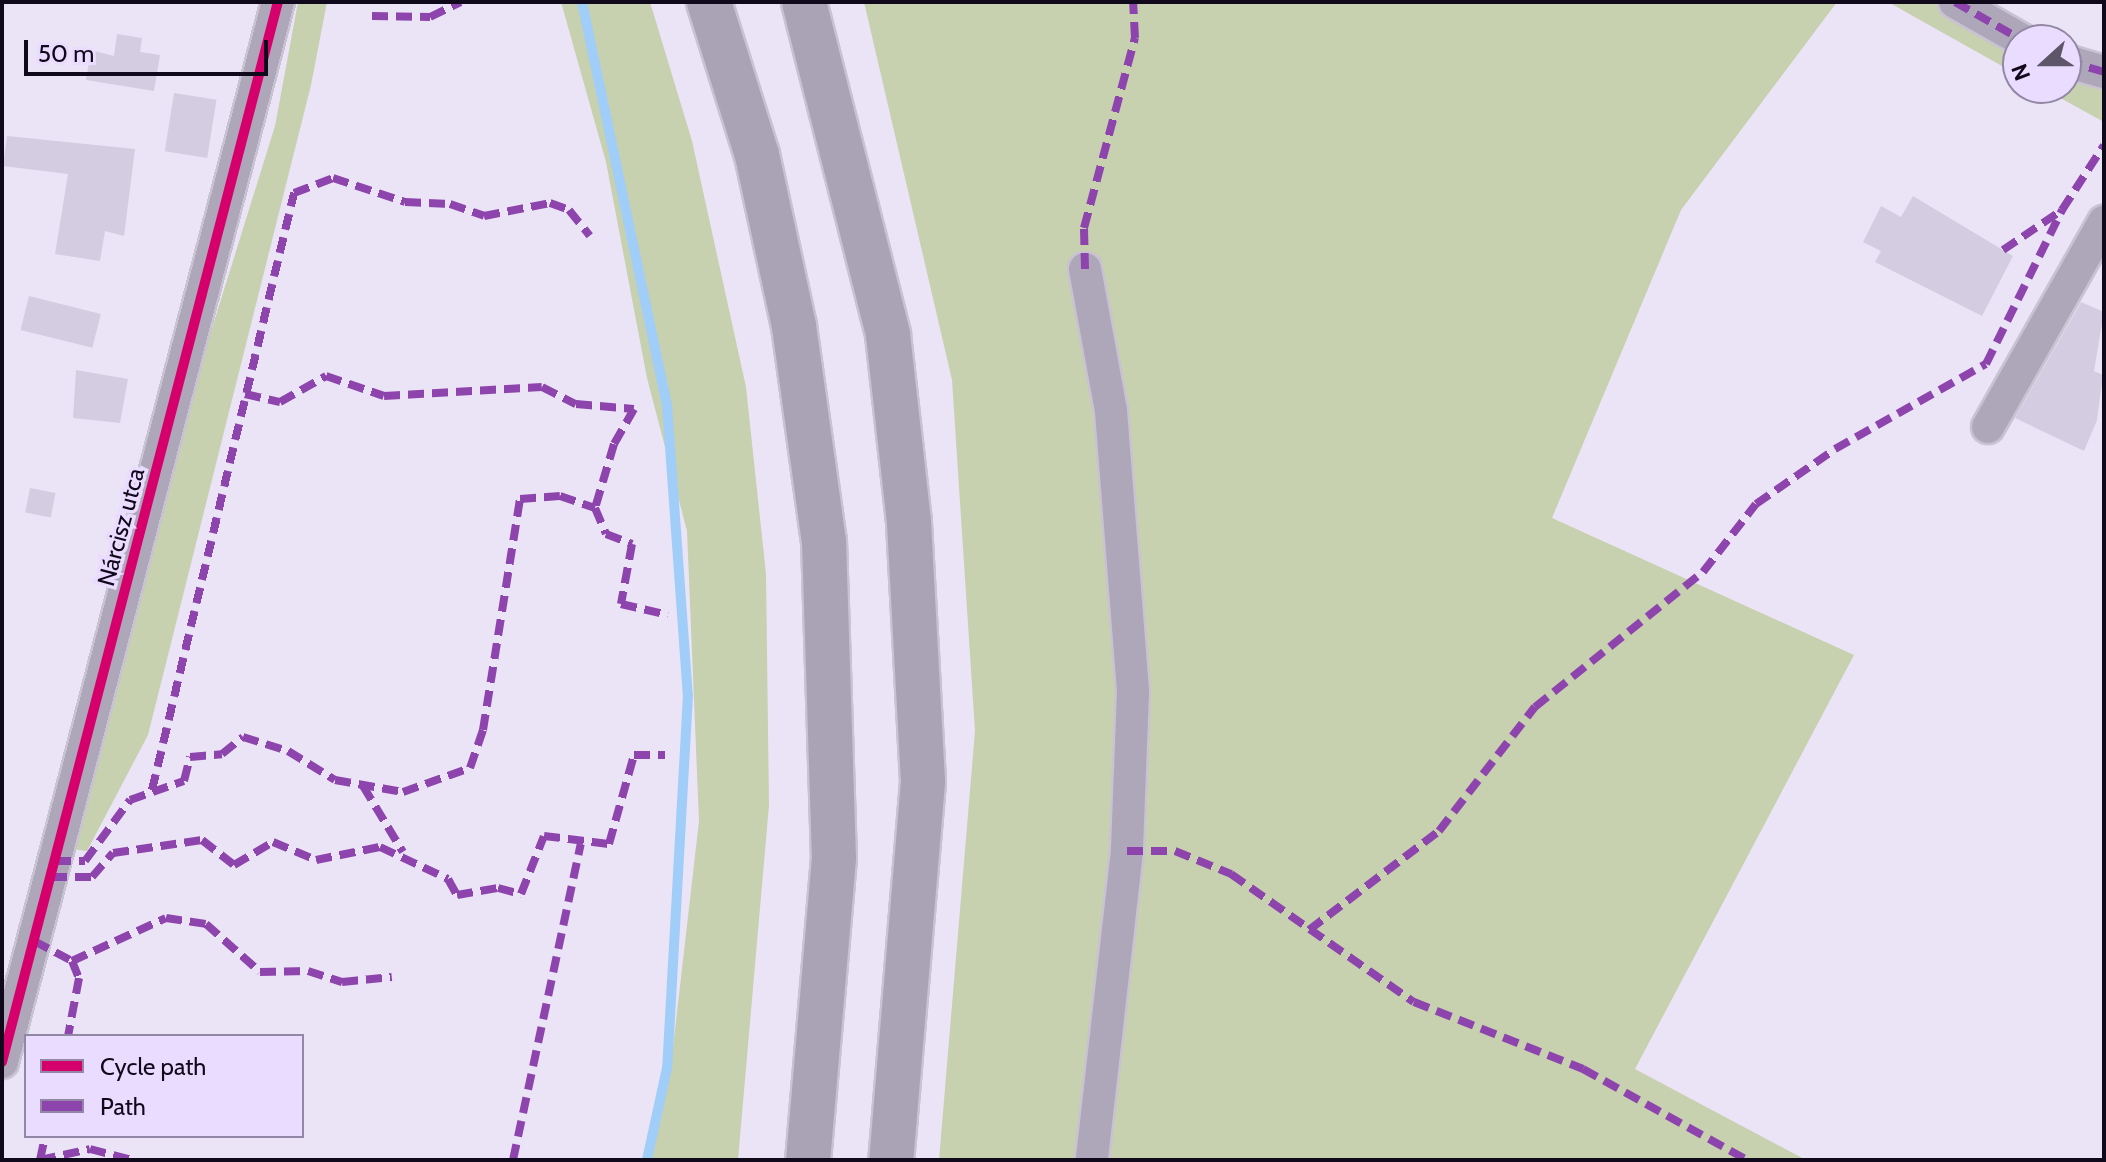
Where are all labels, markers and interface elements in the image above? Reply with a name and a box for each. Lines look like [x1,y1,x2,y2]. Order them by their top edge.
scale bar [28,24,272,74]
north arrow [2002,24,2082,104]
text: 50 m [38,39,94,68]
text: N [2006,60,2036,84]
street label: Nárcisz utca [91,465,151,589]
legend [24,1034,304,1138]
text: Cycle path [100,1052,206,1081]
text: Path [100,1092,146,1121]

